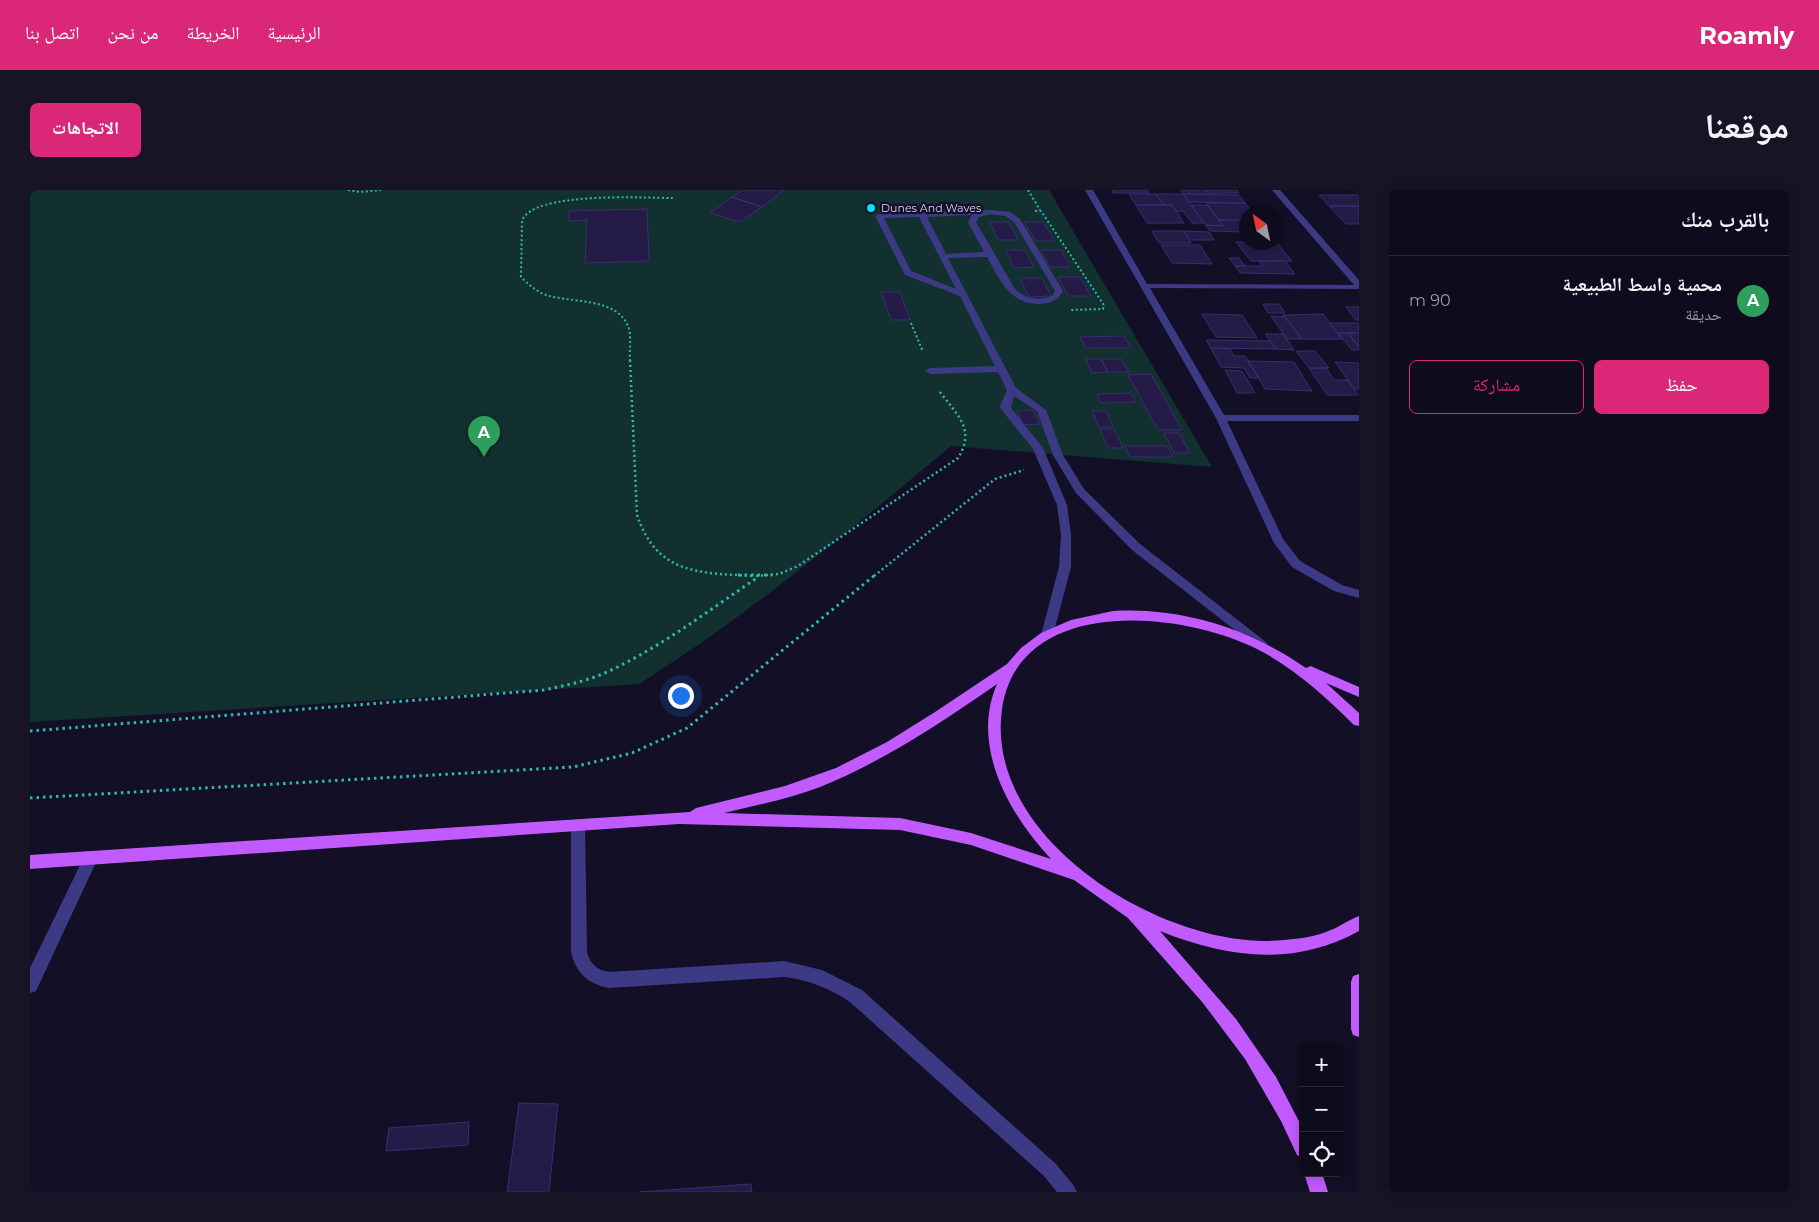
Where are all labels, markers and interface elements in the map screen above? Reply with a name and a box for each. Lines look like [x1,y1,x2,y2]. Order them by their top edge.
text: Roamly [1699,21,1794,50]
text: اتصل بنا [25,22,80,44]
text: من نحن [108,22,159,44]
text: الخريطة [187,22,240,44]
text: الرئيسية [268,22,321,44]
button: الاتجاهات [30,103,141,157]
text: موقعنا [1704,104,1789,147]
place label: Dunes And Waves [881,201,982,215]
marker: Dunes And Waves [865,202,877,214]
north arrow [1239,205,1284,250]
text: بالقرب منك [1681,207,1769,232]
text: محمية واسط الطبيعية [1563,273,1722,296]
text: 90 m [1409,291,1451,310]
text: A [1747,291,1759,310]
text: حديقة [1685,305,1722,324]
button: مشاركة [1409,360,1584,414]
button: حفظ [1594,360,1769,414]
pin: A [468,416,500,457]
your location [668,683,694,709]
map controls [1299,1042,1344,1177]
button: + [1299,1042,1344,1087]
button: − [1299,1087,1344,1132]
button: locate [1299,1132,1344,1177]

